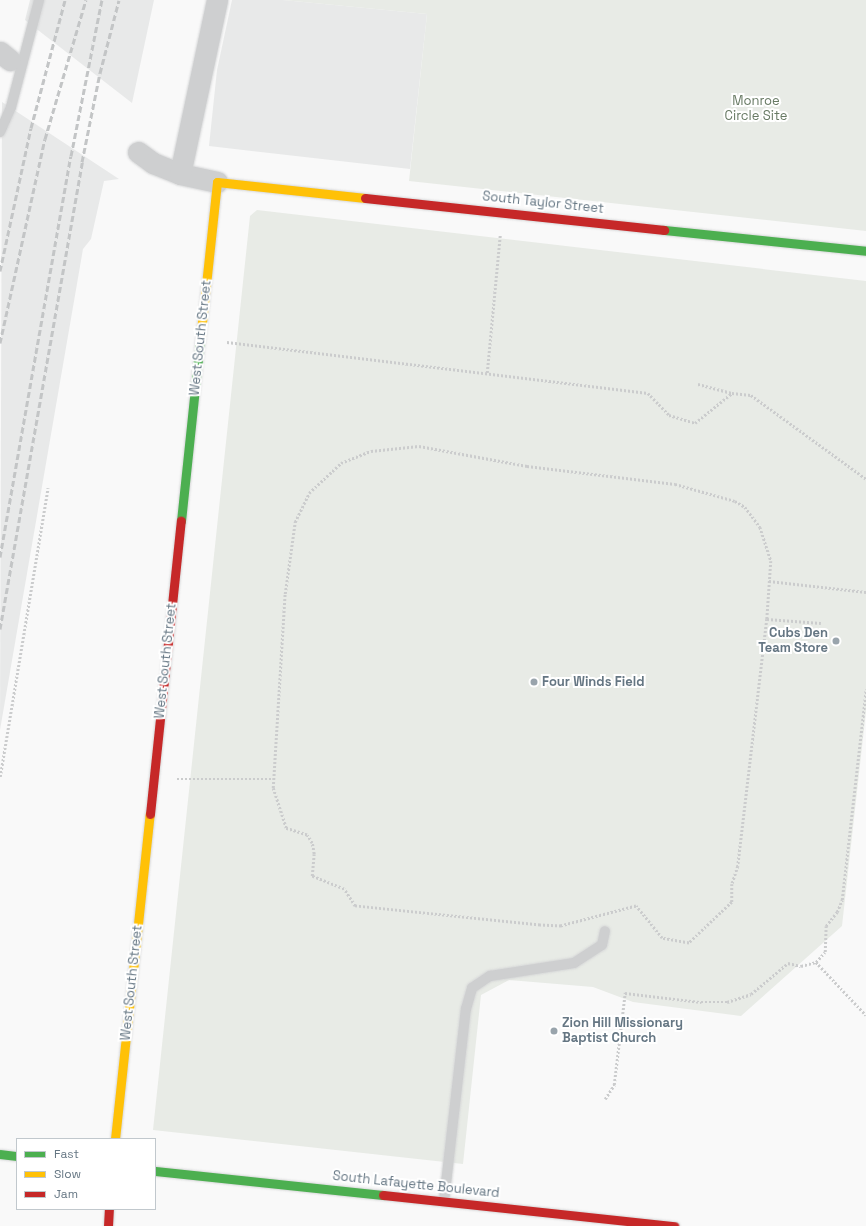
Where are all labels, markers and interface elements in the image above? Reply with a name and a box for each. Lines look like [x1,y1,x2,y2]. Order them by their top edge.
park label: Monroe Circle Site [725,94,787,125]
street label: South Taylor Street [481,189,605,217]
street label: West South Street [187,280,215,396]
street label: West South Street [152,603,180,719]
place label: Cubs Den Team Store [758,626,828,657]
marker: Cubs Den Team Store [831,636,841,646]
place label: Four Winds Field [542,674,645,690]
marker: Four Winds Field [529,677,539,687]
street label: West South Street [118,925,146,1041]
place label: Zion Hill Missionary Baptist Church [562,1016,683,1047]
marker: Zion Hill Missionary Baptist Church [549,1026,559,1036]
legend [16,1138,156,1210]
text: Fast [54,1146,79,1162]
text: Slow [54,1166,81,1182]
street label: South Lafayette Boulevard [332,1168,500,1202]
text: Jam [54,1186,78,1202]

